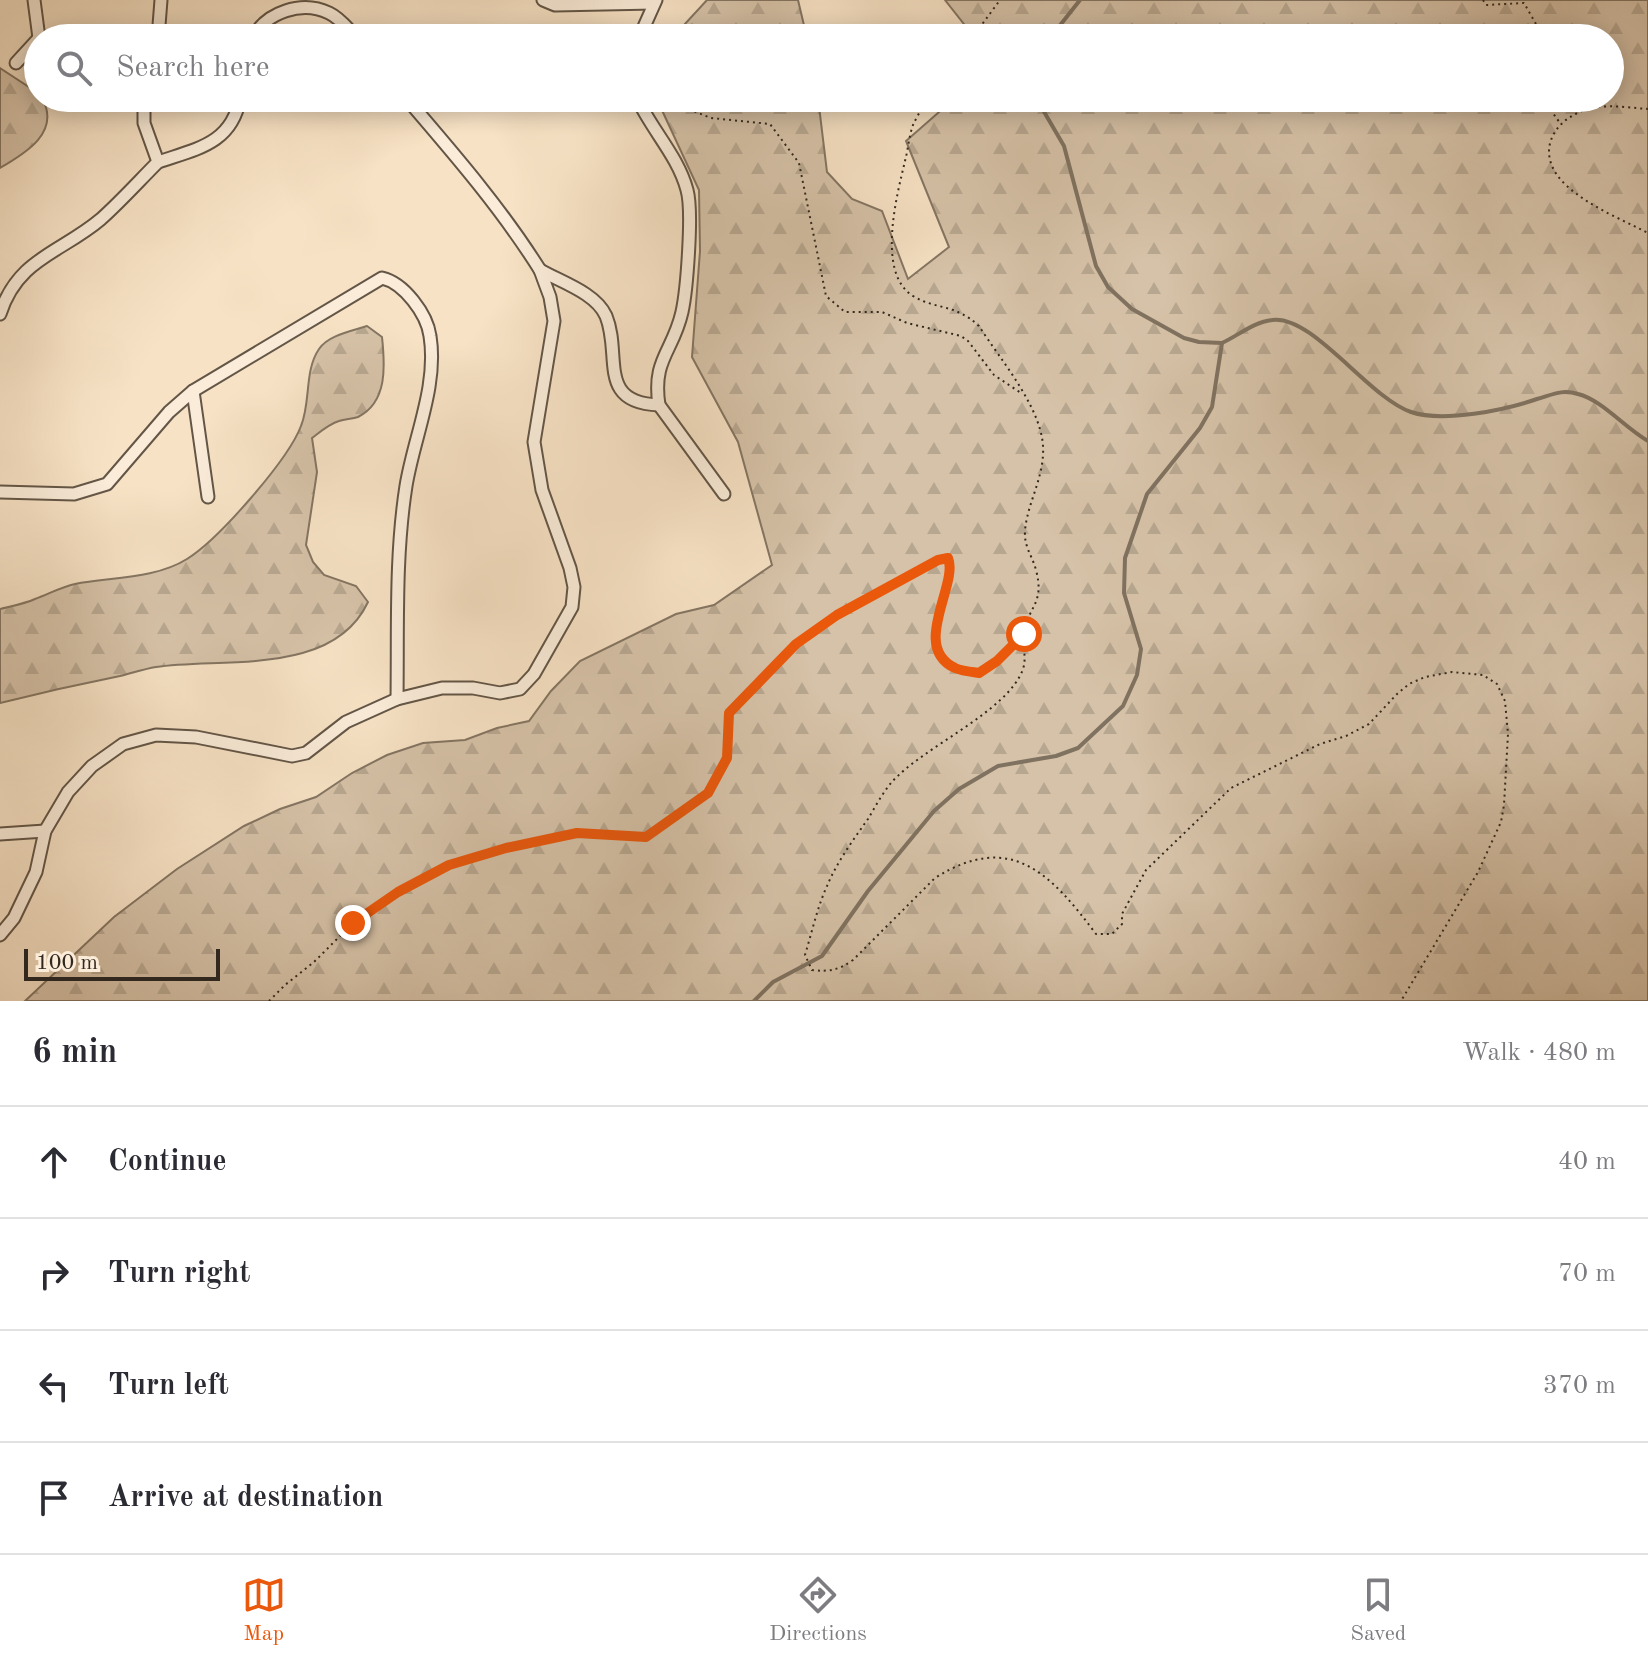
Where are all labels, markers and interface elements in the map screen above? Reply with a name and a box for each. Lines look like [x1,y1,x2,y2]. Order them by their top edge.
search box [24,24,1624,112]
icon: search [52,46,96,90]
text: Search here [116,53,270,83]
route start [1006,616,1042,652]
route end [335,905,371,941]
scale bar [24,945,220,981]
text: 100 m [36,952,98,974]
text: 6 min [32,1036,117,1070]
text: Walk · 480 m [1462,1040,1616,1066]
icon: ahead [32,1140,76,1184]
text: Continue [108,1147,227,1177]
text: 40 m [1558,1149,1616,1175]
icon: right [32,1252,76,1296]
text: Turn right [108,1259,250,1289]
text: 70 m [1558,1261,1616,1287]
icon: left [32,1364,76,1408]
text: Turn left [108,1371,229,1401]
text: 370 m [1543,1373,1616,1399]
icon: arrive [32,1476,76,1520]
text: Arrive at destination [108,1483,383,1513]
tab: Map [242,1573,286,1648]
tab: Directions [769,1573,867,1648]
tab: Saved [1350,1573,1406,1648]

